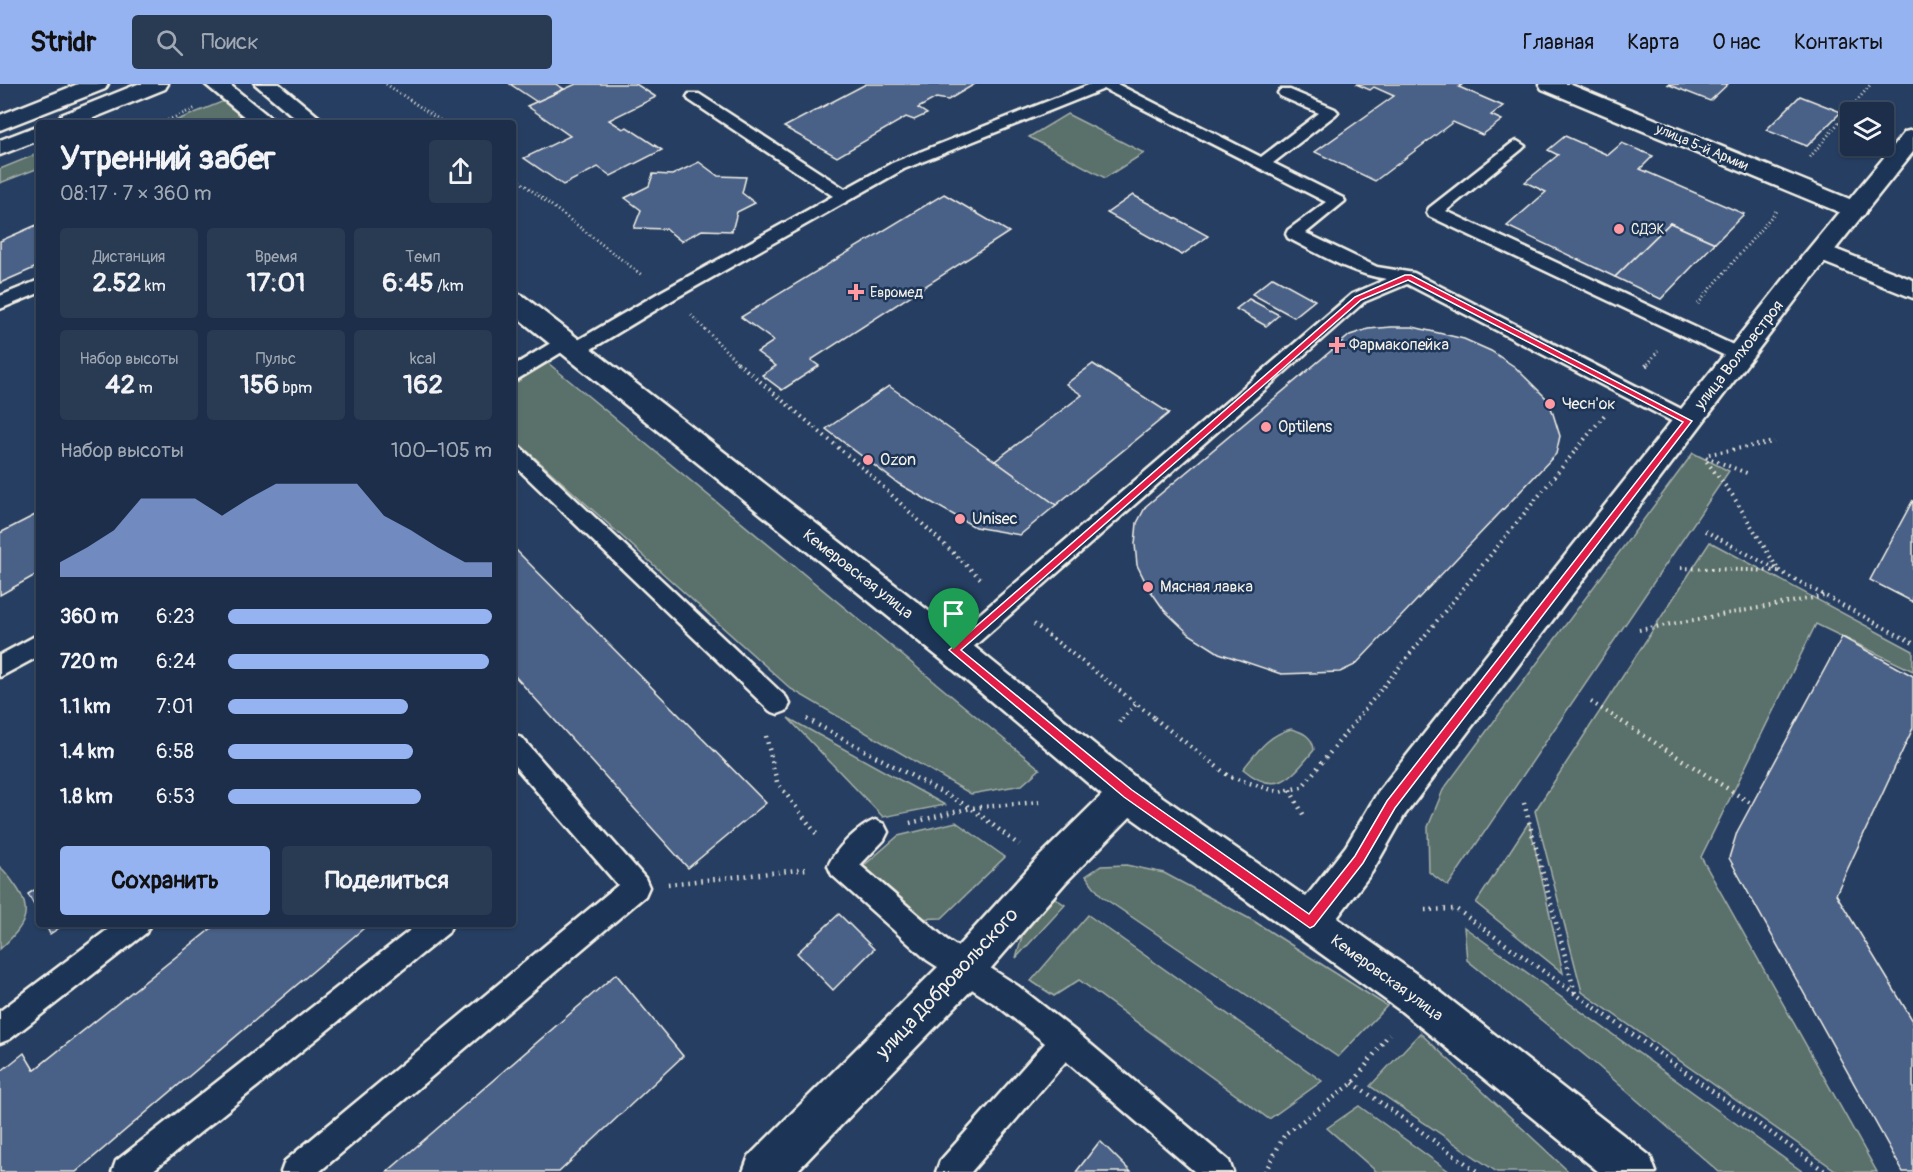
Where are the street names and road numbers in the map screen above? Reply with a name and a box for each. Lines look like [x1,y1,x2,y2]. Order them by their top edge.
street label: улица 5-й Армии [1652,120,1751,174]
street label: улица Волховстроя [1689,296,1788,414]
street label: Кемеровская улица [799,525,917,623]
street label: улица Добровольского [870,902,1024,1065]
street label: Кемеровская улица [1327,930,1447,1026]

